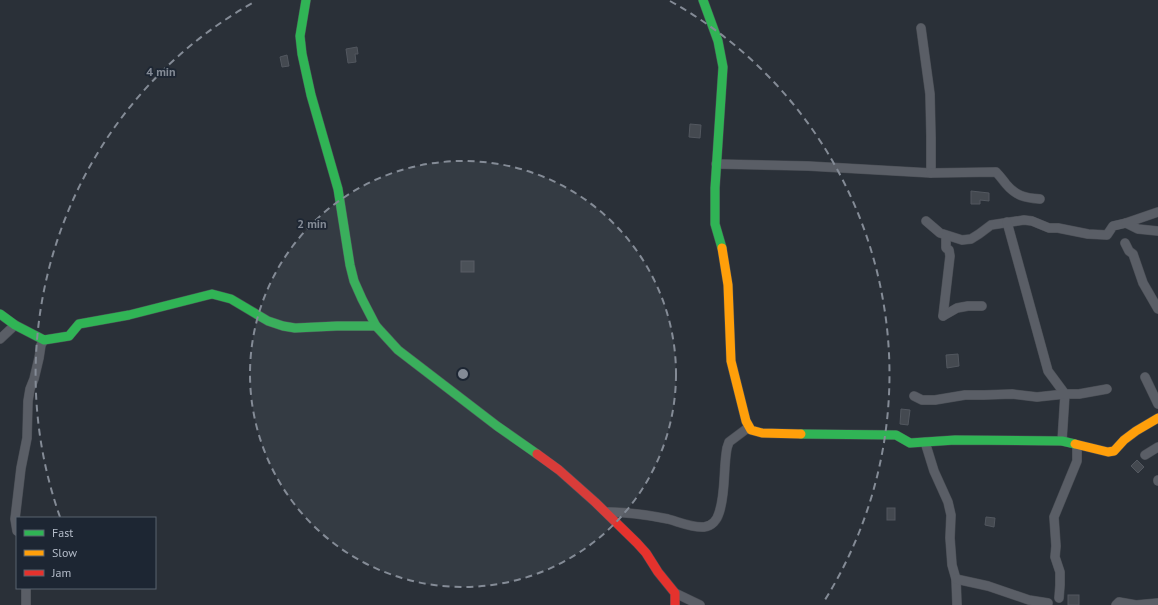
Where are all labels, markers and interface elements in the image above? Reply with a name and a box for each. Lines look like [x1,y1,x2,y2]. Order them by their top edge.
text: 4 min [146,64,176,79]
text: 2 min [297,216,327,231]
centre of rings [456,367,470,381]
legend [16,517,156,589]
text: Fast [52,525,73,540]
text: Slow [52,545,77,560]
text: Jam [51,565,71,580]

